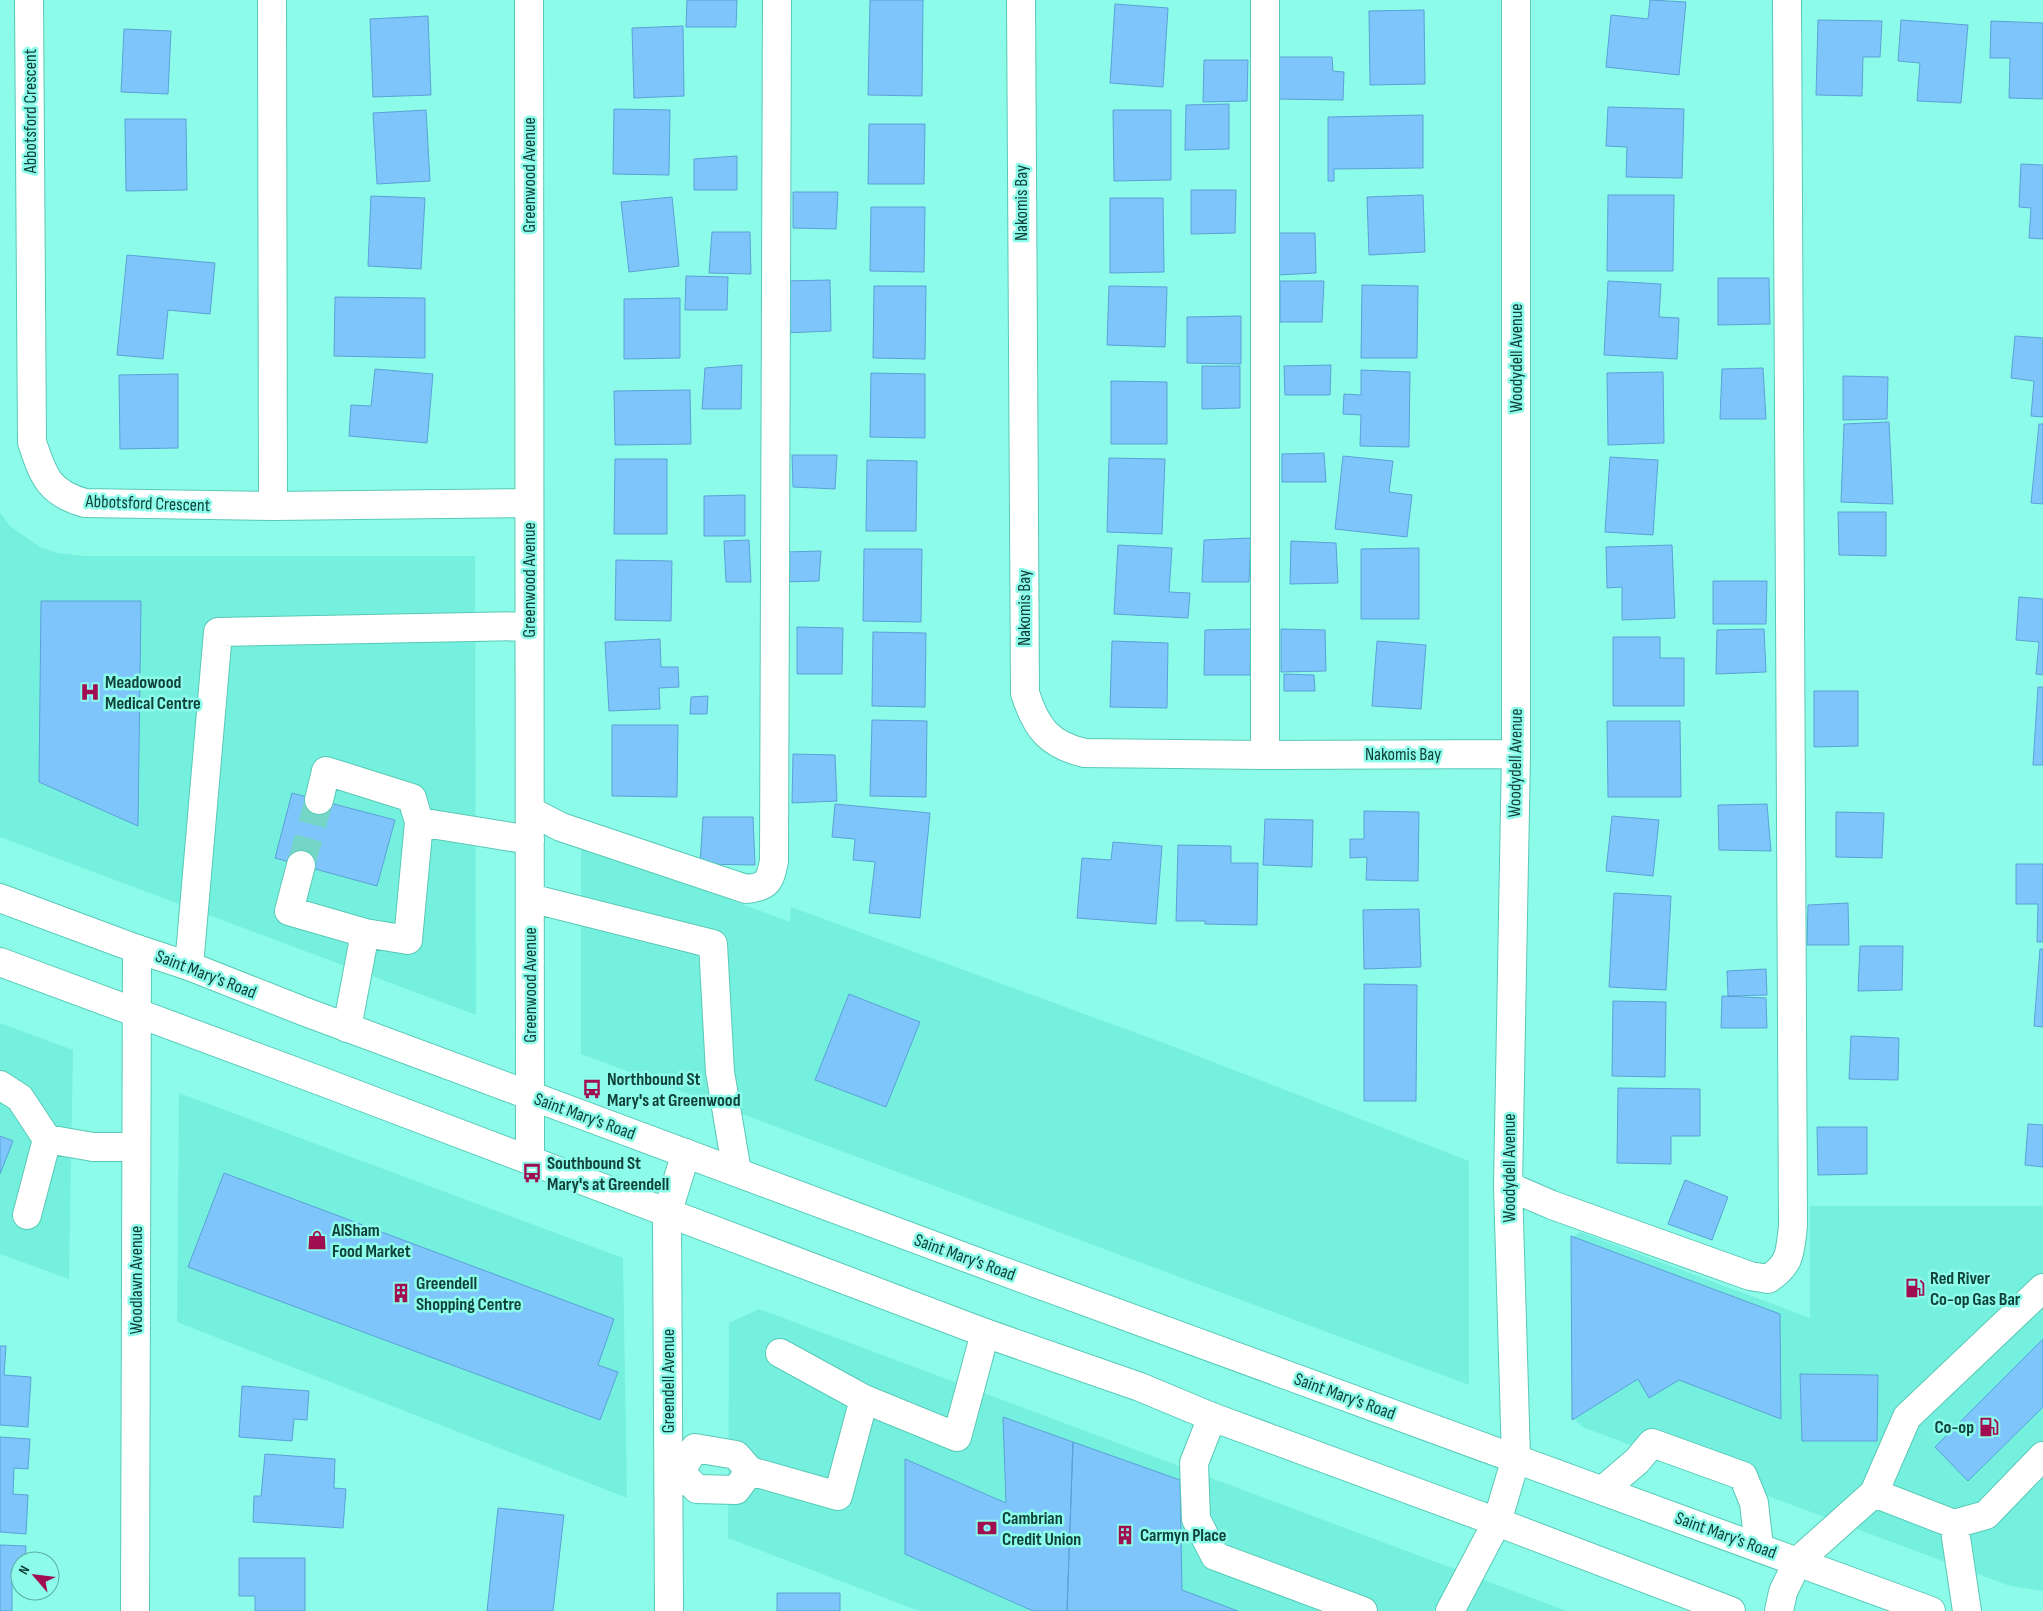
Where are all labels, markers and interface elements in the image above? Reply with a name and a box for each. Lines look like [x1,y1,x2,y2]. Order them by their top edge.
street label: Abbotsford Crescent [20,48,41,174]
street label: Greenwood Avenue [519,117,540,233]
street label: Nakomis Bay [1011,165,1032,241]
street label: Woodydell Avenue [1506,304,1527,412]
street label: Abbotsford Crescent [84,491,211,516]
street label: Greenwood Avenue [519,522,540,638]
street label: Nakomis Bay [1014,570,1035,646]
place label: Meadowood Medical Centre [105,672,201,714]
hospital icon: Meadowood Medical Centre [79,681,101,703]
street label: Woodydell Avenue [1504,708,1527,818]
street label: Nakomis Bay [1365,744,1441,765]
street label: Greenwood Avenue [520,927,541,1043]
street label: Saint Mary’s Road [153,946,259,1003]
place label: Northbound St Mary's at Greenwood [607,1069,741,1111]
bus stop icon: Northbound St Mary's at Greenwood [581,1078,603,1100]
street label: Saint Mary’s Road [531,1088,638,1144]
street label: Woodydell Avenue [1499,1114,1520,1222]
place label: Southbound St Mary's at Greendell [547,1153,669,1195]
bus stop icon: Southbound St Mary's at Greendell [521,1162,543,1184]
place label: AlSham Food Market [331,1220,411,1262]
street label: Woodlawn Avenue [126,1226,147,1334]
shop icon: AlSham Food Market [306,1229,328,1251]
street label: Saint Mary’s Road [911,1229,1018,1285]
place label: Red River Co-op Gas Bar [1930,1268,2021,1310]
place label: Greendell Shopping Centre [416,1273,522,1315]
fuel station icon: Red River Co-op Gas Bar [1904,1277,1926,1299]
building icon: Greendell Shopping Centre [390,1282,412,1304]
street label: Greendell Avenue [658,1329,679,1433]
street label: Saint Mary’s Road [1291,1368,1398,1424]
fuel station icon: Co-op [1978,1416,2000,1438]
place label: Co-op [1934,1417,1974,1438]
street label: Saint Mary’s Road [1672,1507,1779,1563]
place label: Cambrian Credit Union [1002,1508,1081,1550]
bank icon: Cambrian Credit Union [976,1517,998,1539]
building icon: Carmyn Place [1114,1524,1136,1546]
place label: Carmyn Place [1140,1525,1227,1546]
north arrow [10,1551,60,1601]
text: N [15,1563,33,1577]

